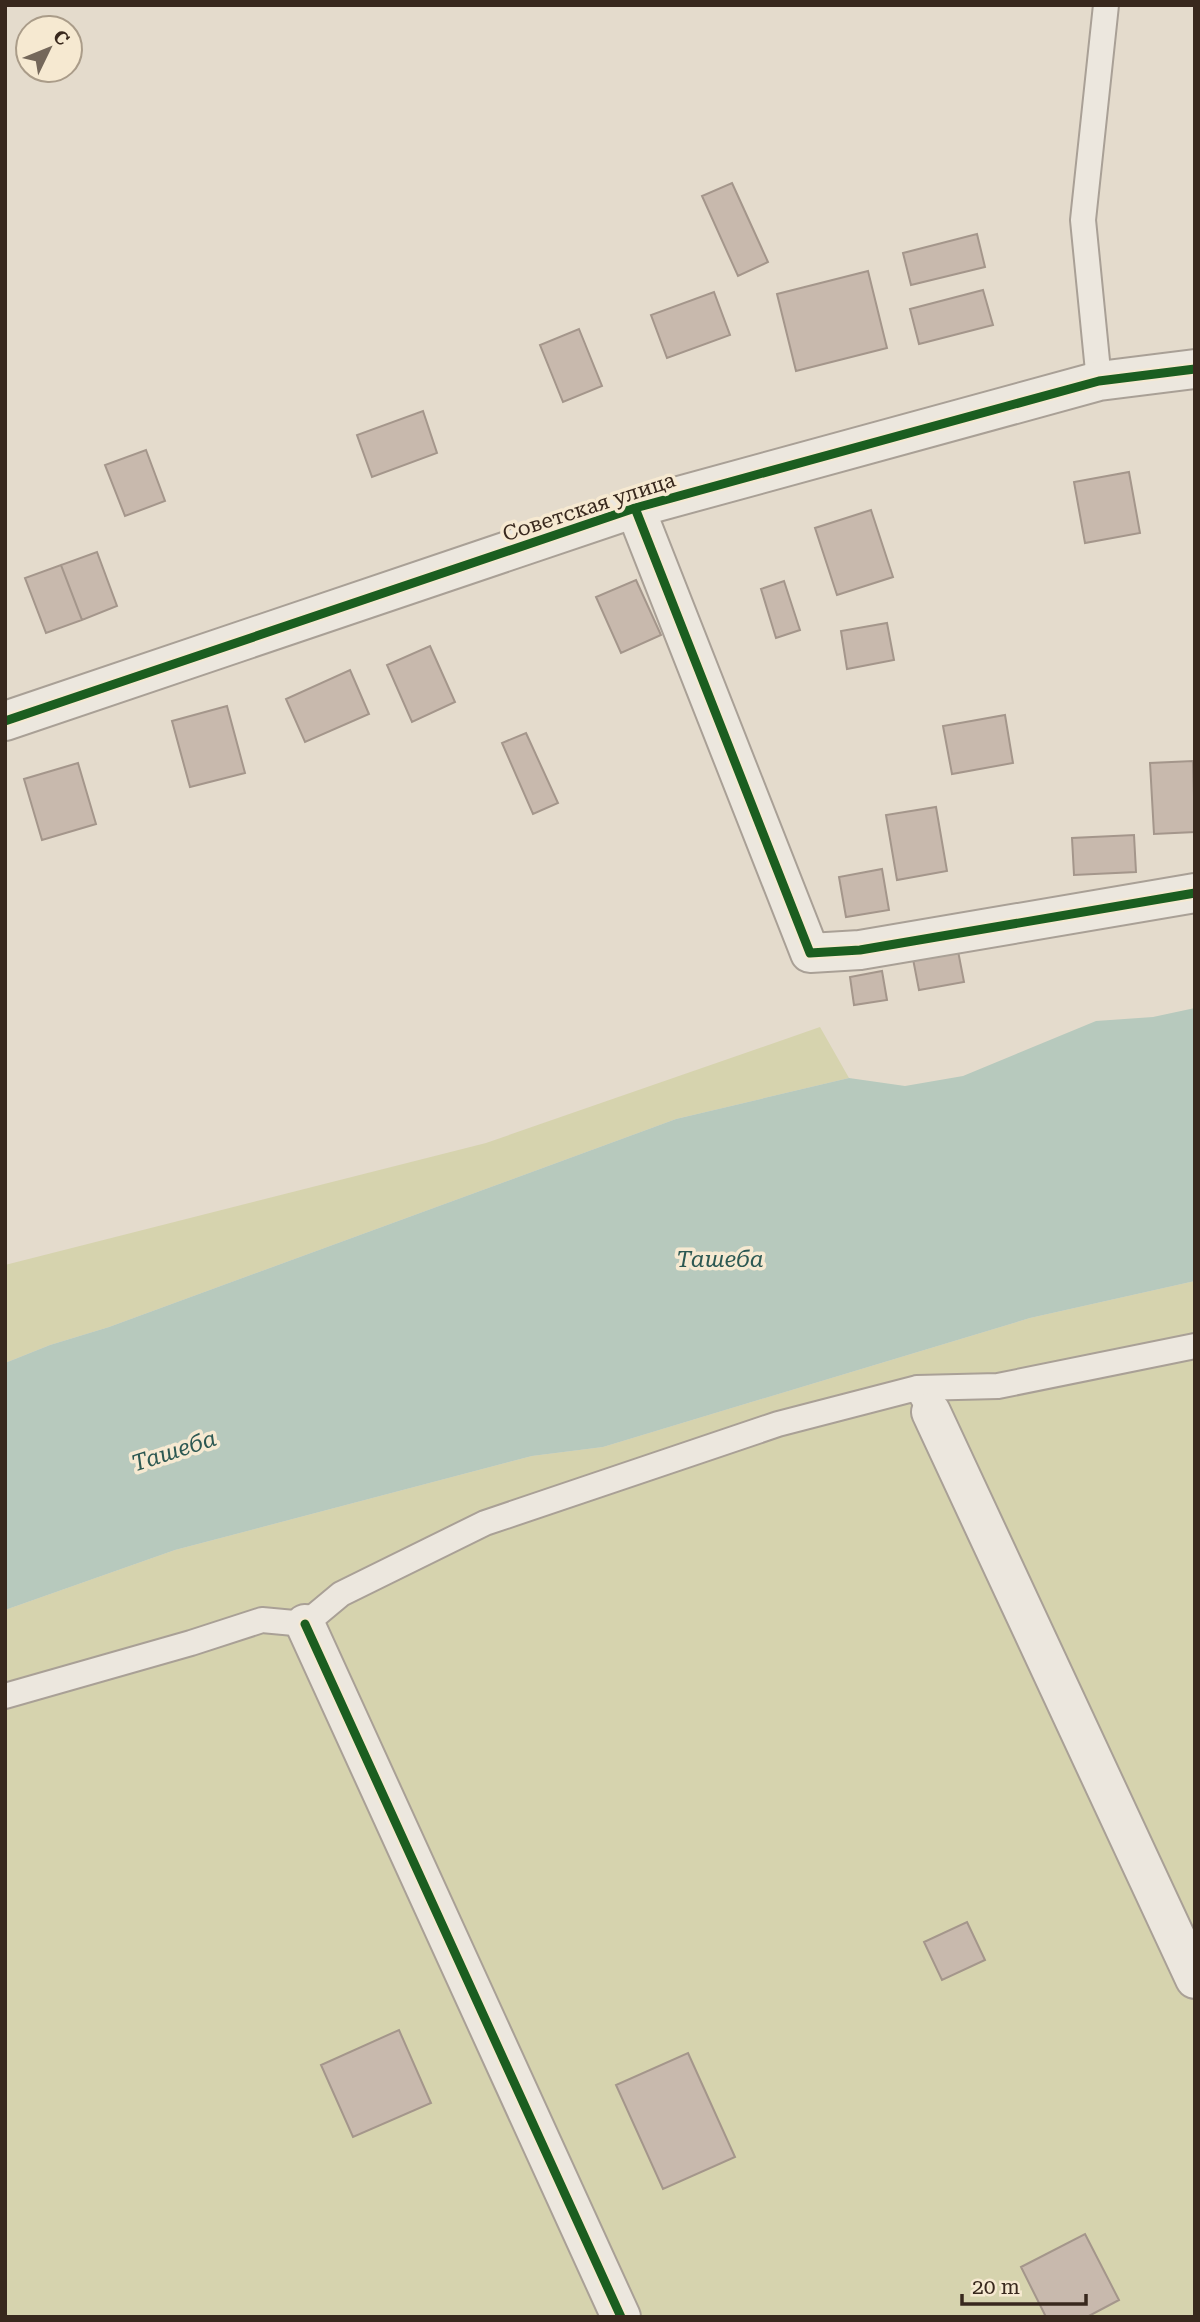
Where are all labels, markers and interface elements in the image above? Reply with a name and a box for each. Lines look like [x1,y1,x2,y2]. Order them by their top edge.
north arrow [14,14,84,84]
text: С [48,25,74,50]
street label: Советская улица [500,468,679,546]
water label: Ташеба [676,1246,764,1273]
water label: Ташеба [128,1425,220,1477]
scale bar [962,2262,1086,2306]
text: 20 m [972,2275,1020,2299]

